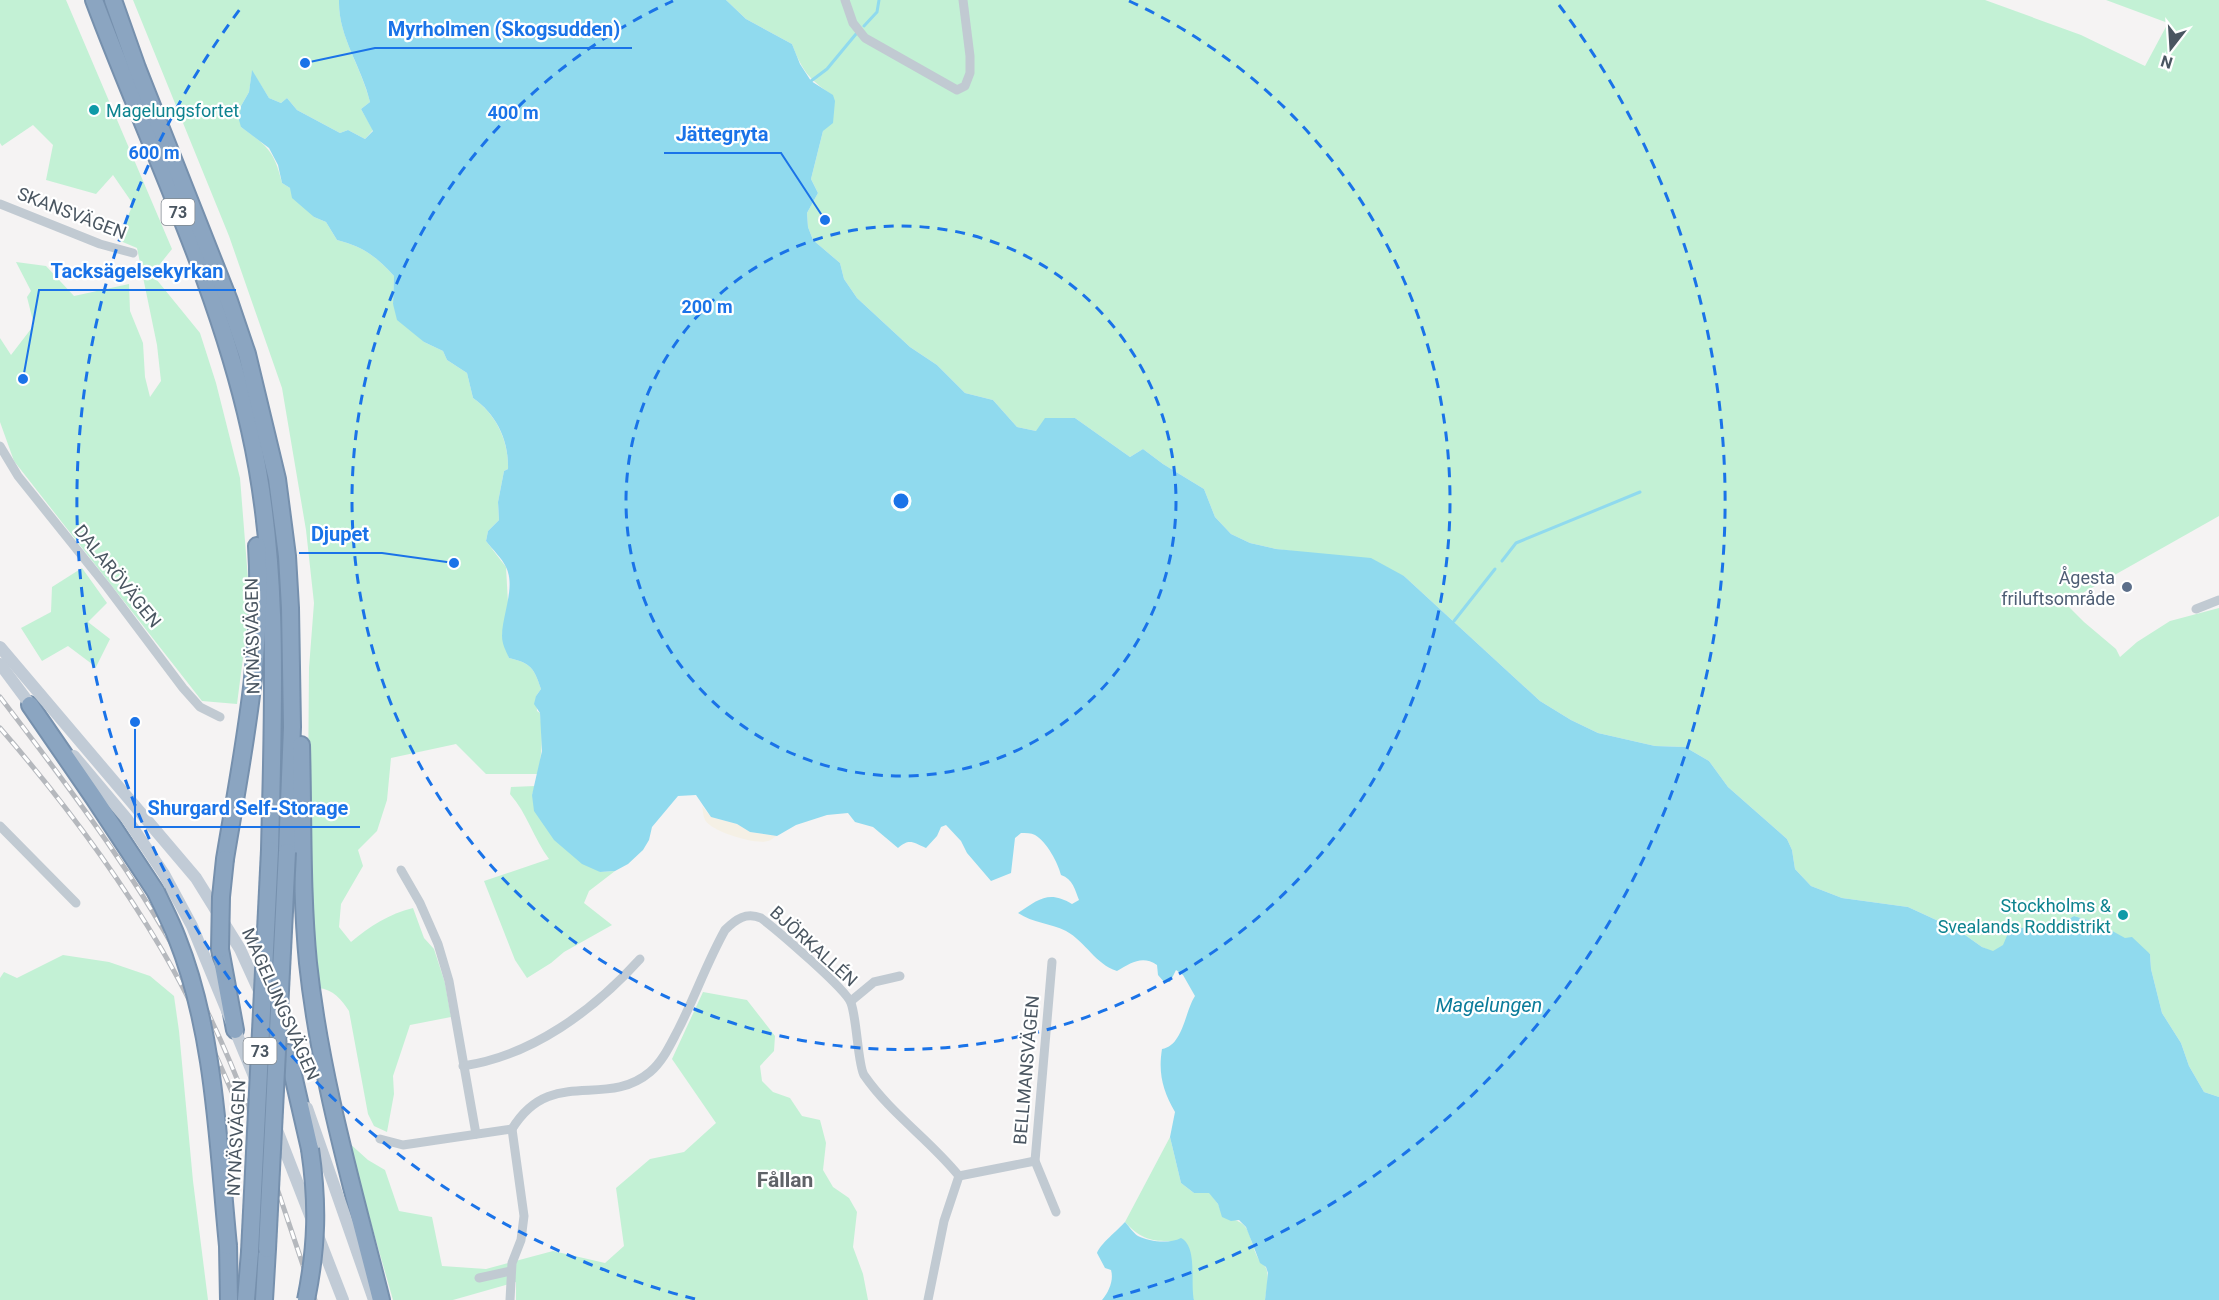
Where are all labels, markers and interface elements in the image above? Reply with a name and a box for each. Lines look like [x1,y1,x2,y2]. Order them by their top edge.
callout: Myrholmen (Skogsudden) [375,10,632,48]
text: Myrholmen (Skogsudden) [388,17,620,41]
north arrow [2141,18,2201,78]
text: N [2159,51,2175,73]
place label: Magelungsfortet [106,100,239,121]
text: 400 m [487,102,539,123]
marker: Magelungsfortet [87,103,101,117]
callout: Jättegryta [664,115,781,153]
text: Jättegryta [676,122,769,146]
text: 600 m [128,142,180,163]
street label: SKANSVÄGEN [15,183,129,243]
road number: 73 [162,199,195,225]
callout: Tacksägelsekyrkan [39,252,236,290]
text: Tacksägelsekyrkan [51,259,223,283]
text: 200 m [681,296,733,317]
centre of rings [891,491,911,511]
callout: Djupet [299,515,382,553]
street label: DALARÖVÄGEN [70,520,166,632]
text: Djupet [311,522,369,546]
place label: Ågesta friluftsområde [2001,566,2115,609]
street label: NYNÄSVÄGEN [240,578,264,694]
marker: Ågesta friluftsområde [2120,580,2134,594]
callout: Shurgard Self-Storage [135,789,360,827]
text: Shurgard Self-Storage [148,796,349,820]
place label: Stockholms & Svealands Roddistrikt [1938,895,2112,937]
street label: BJÖRKALLÉN [766,901,862,991]
marker: Stockholms & Svealands Roddistrikt [2116,908,2130,922]
street label: MAGELUNGSVÄGEN [238,925,324,1083]
water label: Magelungen [1436,993,1542,1017]
street label: BELLMANSVÄGEN [1009,994,1043,1146]
road number: 73 [244,1038,276,1064]
street label: NYNÄSVÄGEN [222,1079,250,1197]
district label: Fållan [757,1168,813,1192]

